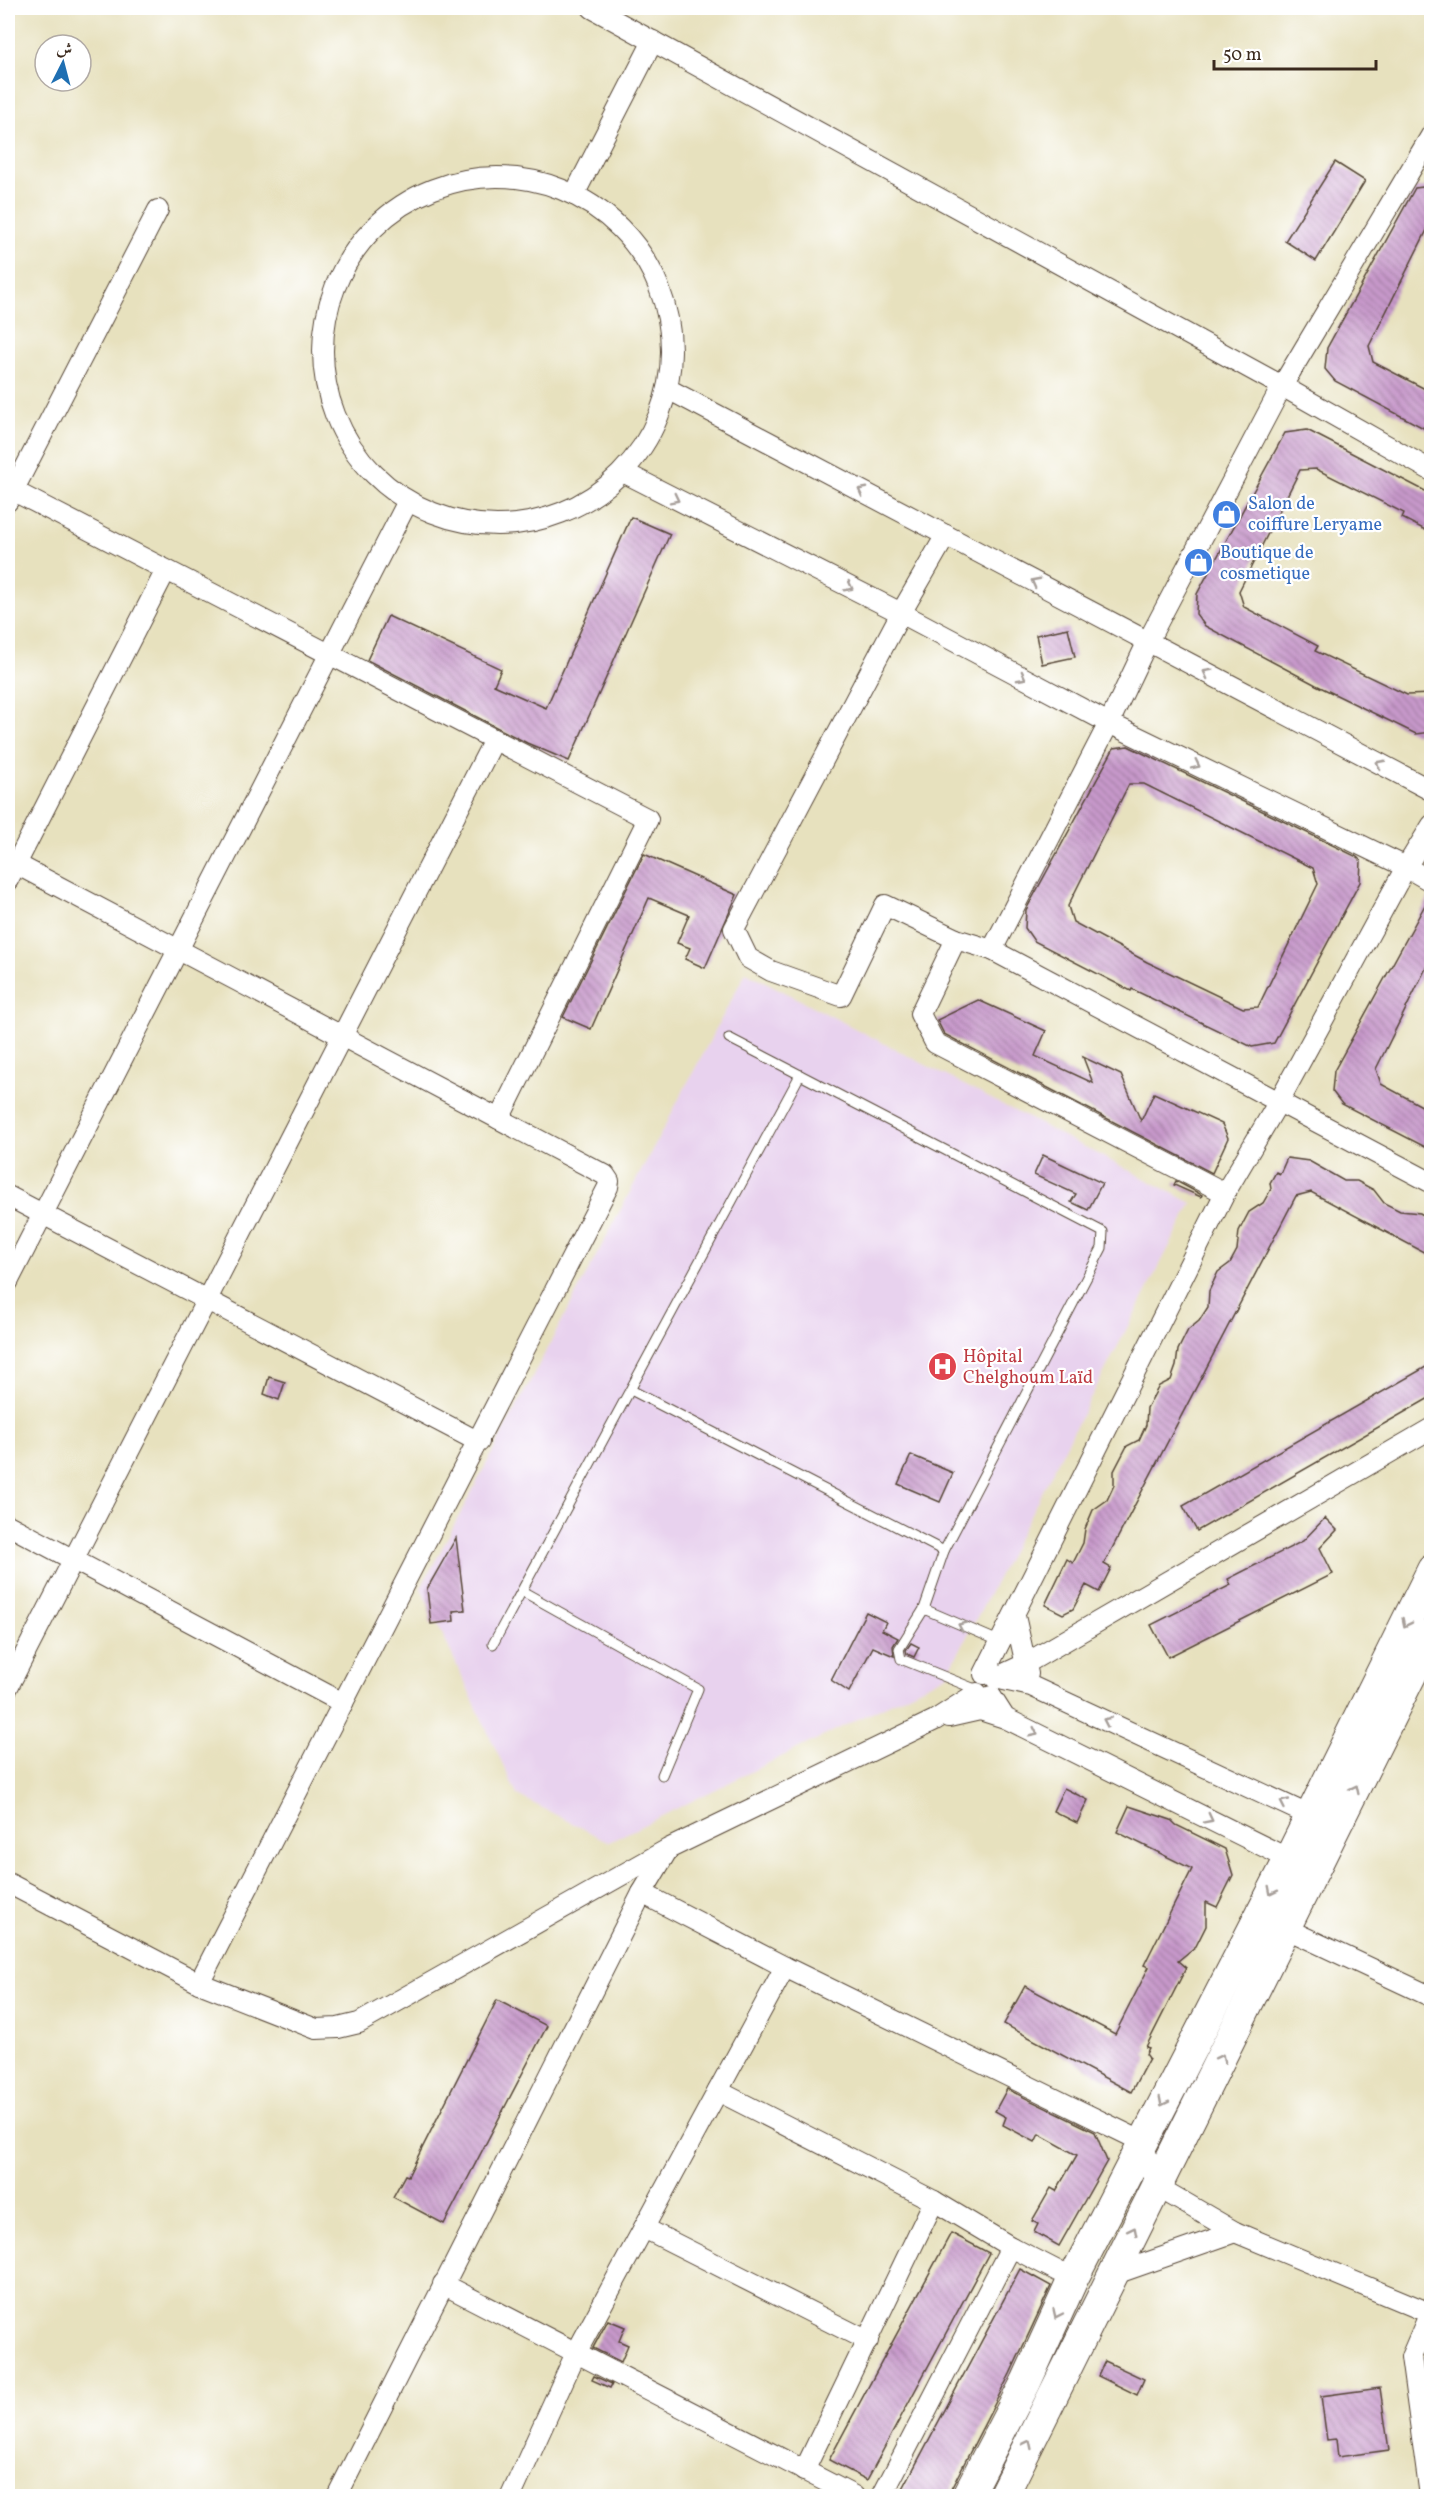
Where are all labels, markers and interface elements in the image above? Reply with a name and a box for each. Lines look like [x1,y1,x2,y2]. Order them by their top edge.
north arrow [33,33,93,93]
scale bar [1214,33,1376,71]
text: ش [55,38,73,62]
text: 50 m [1223,43,1262,68]
one-way arrow [858,487,868,498]
one-way arrow [669,491,680,503]
place label: Salon de coiffure Leryame [1248,492,1382,538]
shop icon: Salon de coiffure Leryame [1211,498,1243,530]
place label: Boutique de cosmetique [1220,541,1313,587]
shop icon: Boutique de cosmetique [1183,547,1215,579]
one-way arrow [1030,578,1041,589]
one-way arrow [843,579,854,591]
one-way arrow [1203,669,1214,680]
one-way arrow [1015,670,1026,681]
one-way arrow [1189,758,1200,770]
one-way arrow [1375,760,1386,771]
place label: Hôpital Chelghoum Laïd [963,1345,1093,1391]
hospital icon: Hôpital Chelghoum Laïd [926,1351,958,1383]
one-way arrow [1401,1616,1413,1627]
one-way arrow [958,1621,969,1633]
one-way arrow [1102,1717,1113,1729]
one-way arrow [1028,1725,1039,1737]
one-way arrow [1348,1785,1360,1796]
one-way arrow [1279,1799,1290,1811]
one-way arrow [1203,1812,1214,1823]
one-way arrow [1268,1885,1279,1896]
one-way arrow [1214,2053,1226,2064]
one-way arrow [1159,2096,1170,2106]
one-way arrow [1126,2227,1138,2238]
one-way arrow [1053,2308,1065,2319]
one-way arrow [1021,2439,1033,2450]

